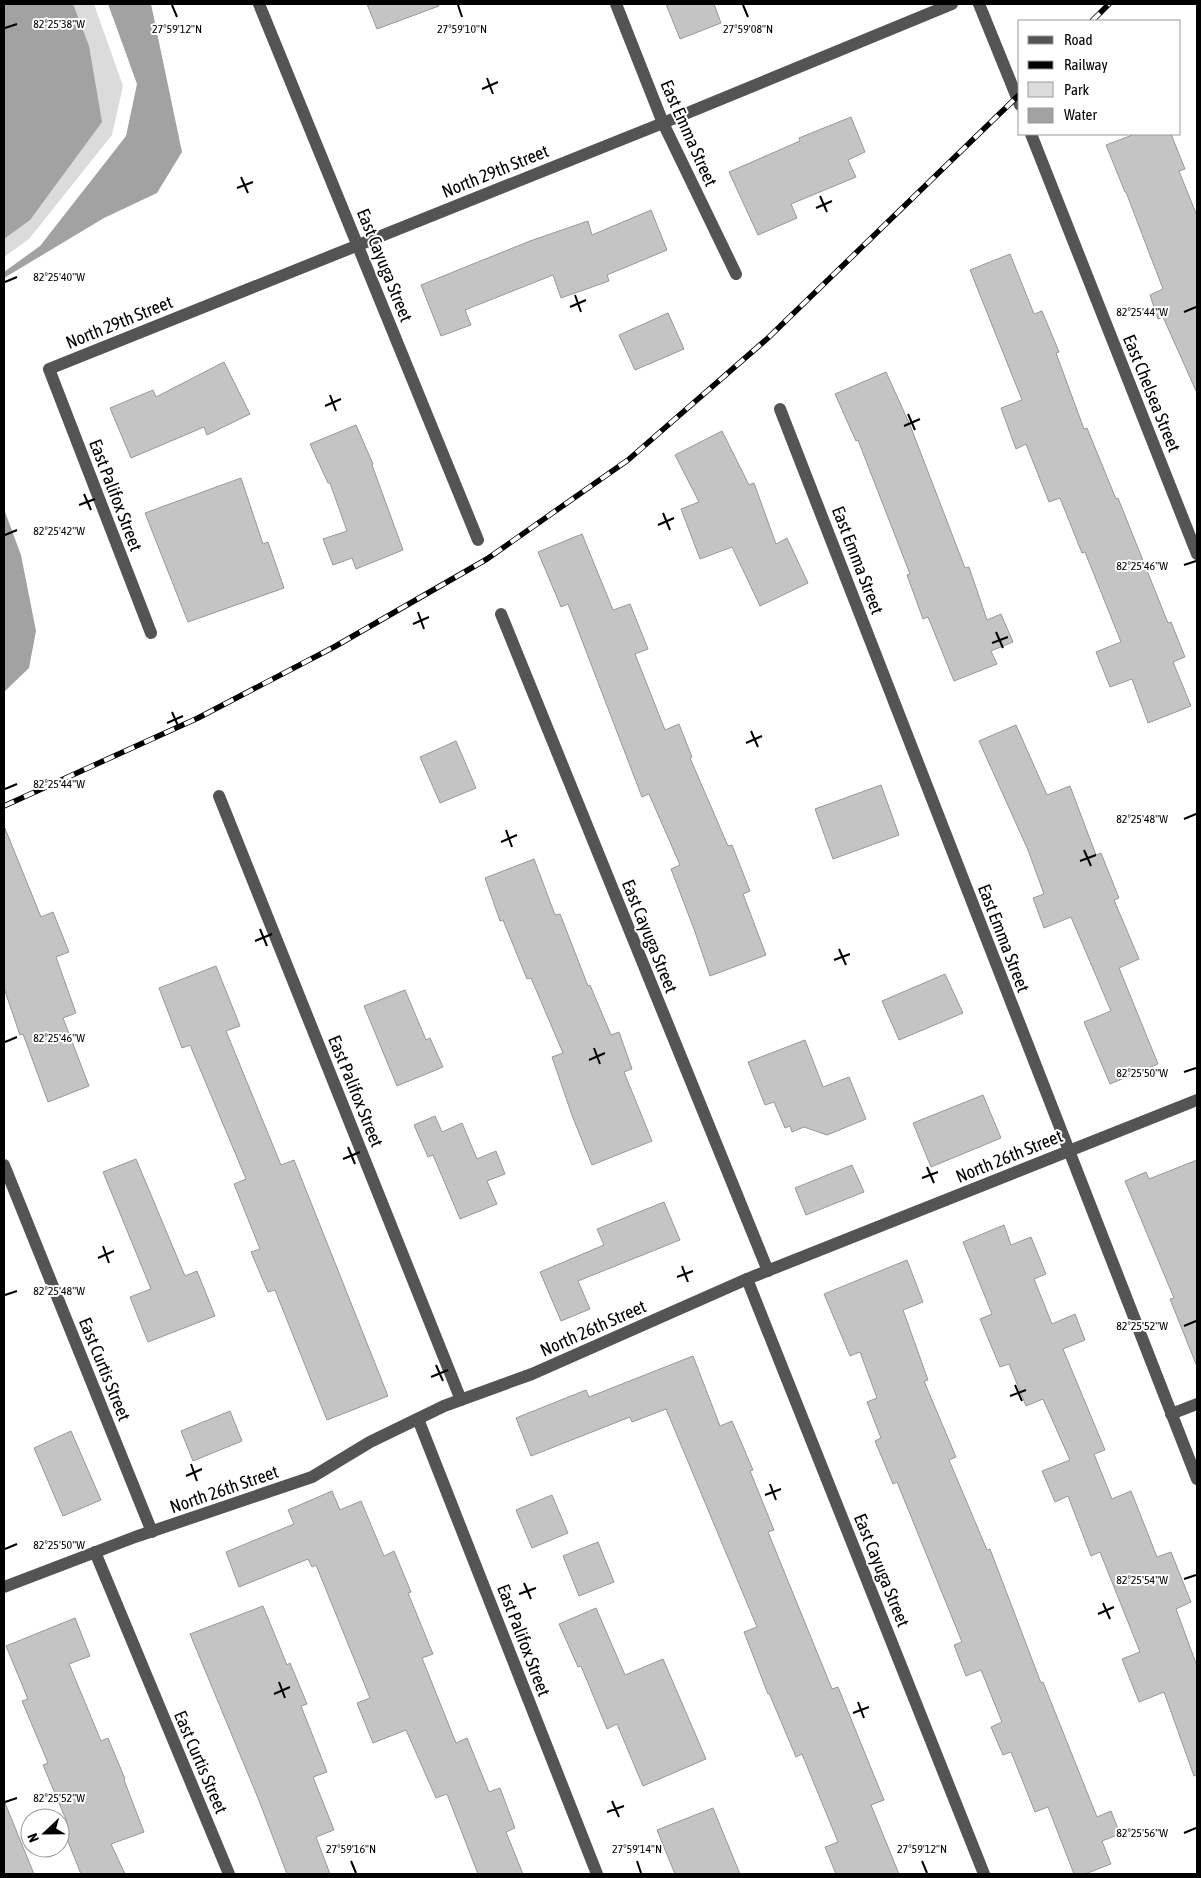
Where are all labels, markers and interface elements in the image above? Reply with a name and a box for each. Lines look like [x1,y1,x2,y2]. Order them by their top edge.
text: 82°25'38"W [33,17,85,31]
legend [1018,20,1181,135]
text: 27°59'12"N [152,22,202,36]
text: 27°59'10"N [437,22,487,36]
text: 27°59'08"N [723,22,773,36]
text: Road [1064,31,1093,48]
text: Railway [1064,56,1108,73]
street label: East Emma Street [656,77,722,189]
text: Park [1064,81,1089,98]
text: Water [1064,106,1097,123]
street label: North 29th Street [438,140,552,202]
street label: East Cayuga Street [353,205,417,325]
text: 82°25'40"W [33,270,85,284]
street label: North 29th Street [62,291,176,353]
text: 82°25'44"W [1116,305,1168,319]
street label: East Chelsea Street [1119,331,1185,455]
street label: East Palifox Street [85,436,147,554]
street label: East Emma Street [828,503,888,617]
text: 82°25'42"W [33,524,85,538]
text: 82°25'46"W [1116,559,1168,573]
text: 82°25'44"W [33,777,85,791]
text: 82°25'48"W [1116,812,1168,826]
street label: East Cayuga Street [618,876,682,996]
street label: East Emma Street [974,881,1034,995]
text: 82°25'46"W [33,1031,85,1045]
street label: East Palifox Street [324,1032,388,1150]
text: 82°25'50"W [1116,1066,1168,1080]
street label: North 26th Street [952,1125,1066,1187]
text: 82°25'48"W [33,1284,85,1298]
street label: North 26th Street [537,1295,649,1361]
street label: East Curtis Street [75,1314,135,1424]
text: 82°25'52"W [1116,1319,1168,1333]
street label: North 26th Street [167,1461,281,1517]
street label: East Cayuga Street [850,1510,914,1630]
text: 82°25'50"W [33,1538,85,1552]
text: 82°25'54"W [1116,1573,1168,1587]
street label: East Palifox Street [493,1581,555,1699]
street label: East Curtis Street [170,1707,232,1817]
text: 82°25'52"W [33,1791,85,1805]
north arrow [20,1808,70,1858]
text: 82°25'56"W [1116,1826,1168,1840]
text: N [24,1831,42,1845]
text: 27°59'16"N [326,1842,376,1856]
text: 27°59'14"N [612,1842,662,1856]
text: 27°59'12"N [897,1842,947,1856]

